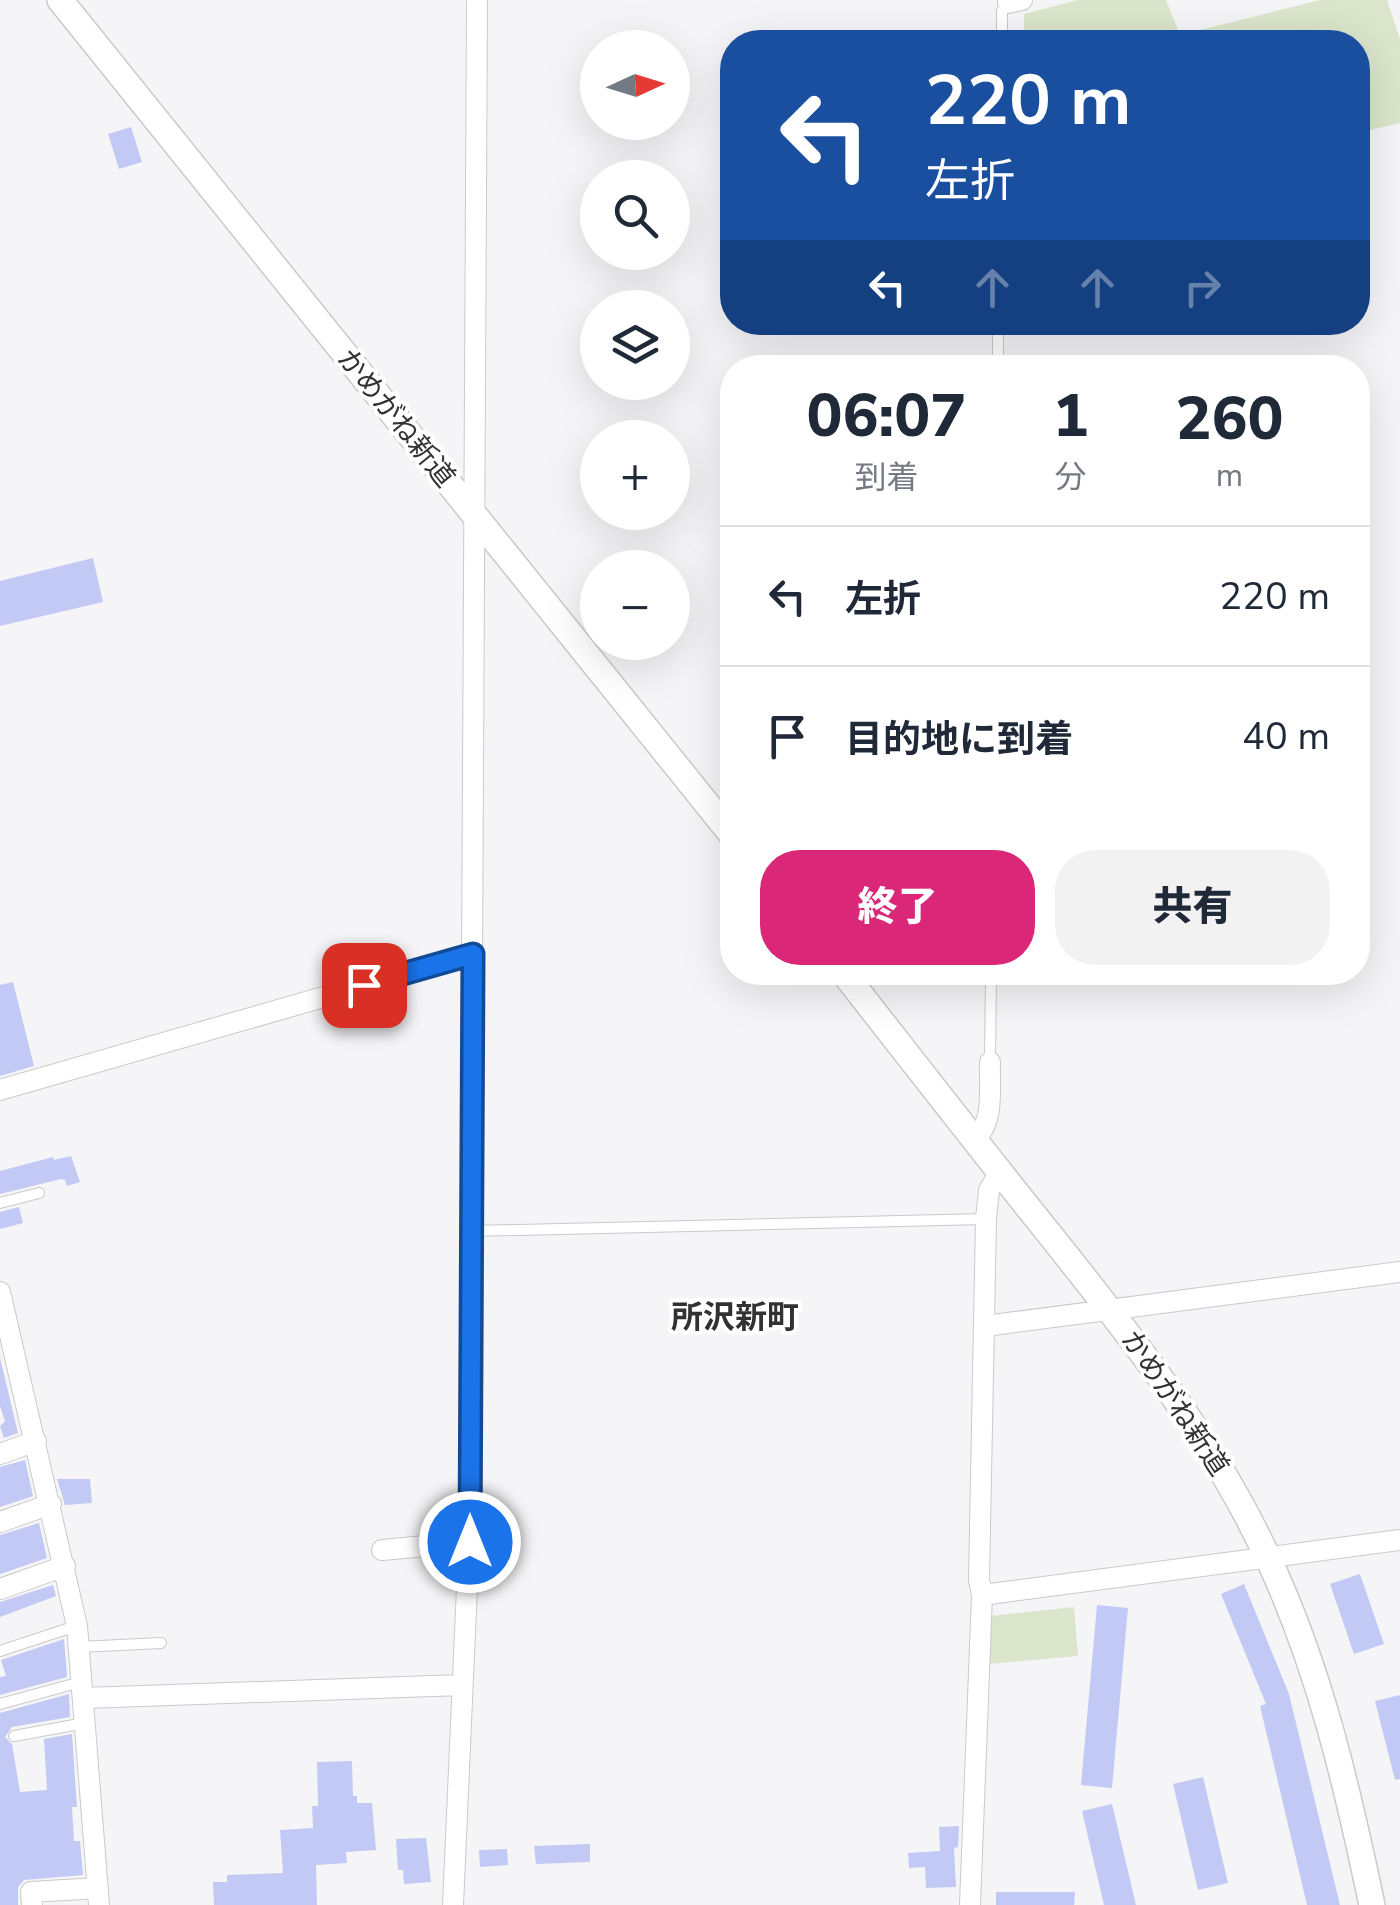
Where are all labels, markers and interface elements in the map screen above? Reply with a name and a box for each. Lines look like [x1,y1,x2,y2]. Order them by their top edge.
north arrow [580,30,690,140]
map controls [580,30,690,660]
text: 220 m [925,53,1131,149]
icon: left [760,70,890,200]
text: 左折 [925,151,1015,212]
button: search [580,160,690,270]
icon: left [860,260,915,315]
icon: ahead [965,260,1020,315]
icon: ahead [1070,260,1125,315]
icon: right [1175,260,1230,315]
button: layers [580,290,690,400]
street label: かめがね新道 [328,341,464,495]
text: 06:07 [807,375,966,457]
text: 1 [1053,375,1089,457]
text: 260 [1175,378,1283,460]
button: + [580,420,690,530]
text: m [1216,454,1243,497]
text: 到着 [854,456,918,499]
text: 分 [1055,456,1087,499]
button: − [580,550,690,660]
icon: left [760,569,815,624]
text: 220 m [1219,571,1330,622]
text: 左折 [845,574,921,625]
icon: arrive [760,709,815,764]
text: 40 m [1242,711,1330,762]
text: 目的地に到着 [845,714,1073,765]
button: 終了 [760,850,1035,965]
button: 共有 [1055,850,1330,965]
pin [322,943,407,1028]
icon: arrive [337,958,392,1013]
district label: 所沢新町 [671,1296,799,1339]
street label: かめがね新道 [1112,1323,1238,1483]
position arrow [418,1490,522,1594]

